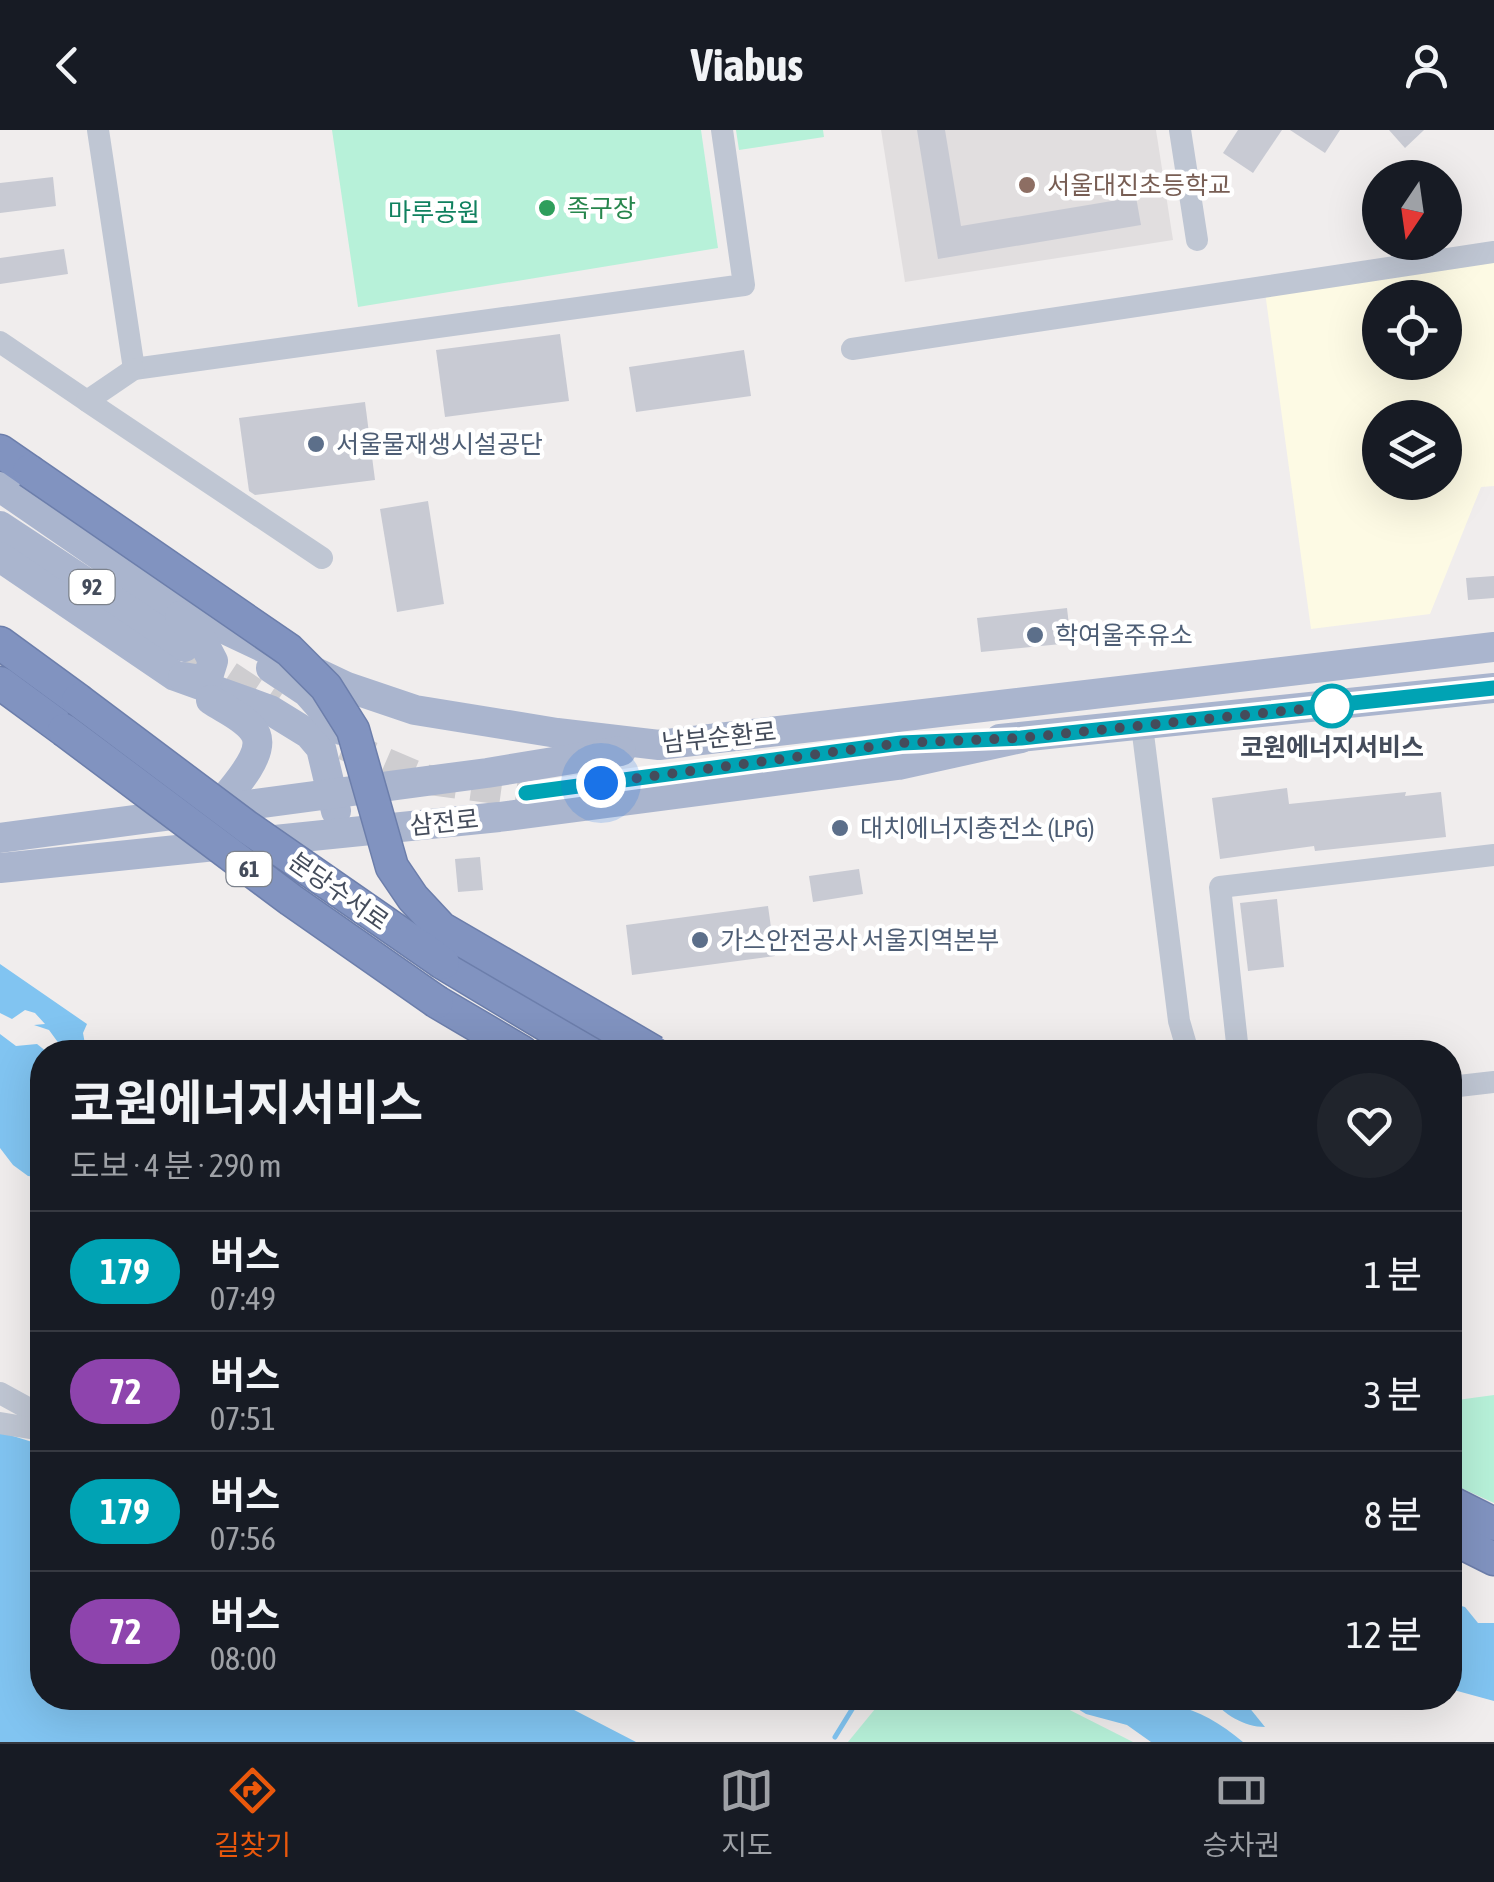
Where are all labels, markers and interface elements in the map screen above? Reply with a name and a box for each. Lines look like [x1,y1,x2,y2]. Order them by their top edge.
icon: back [40,38,95,93]
icon: person [1399,38,1454,93]
text: Viabus [691,39,803,91]
north arrow [1362,160,1462,260]
map controls [1362,160,1462,500]
place label: 서울대진초등학교 [1047,171,1231,199]
marker: 서울대진초등학교 [1016,174,1038,196]
place label: 족구장 [567,194,636,222]
marker: 족구장 [536,197,558,219]
park label: 마루공원 [388,198,480,226]
button: locate [1362,280,1462,380]
button: layers [1362,400,1462,500]
place label: 서울물재생시설공단 [336,430,543,458]
marker: 서울물재생시설공단 [305,433,327,455]
road number: 92 [70,570,114,604]
place label: 학여울주유소 [1055,621,1193,649]
marker: 학여울주유소 [1024,624,1046,646]
marker: 코원에너지서비스 [1311,685,1353,727]
street label: 남부순환로 [660,717,778,757]
place label: 코원에너지서비스 [1240,733,1424,761]
your location [576,758,626,808]
street label: 삼전로 [408,804,480,840]
place label: 대치에너지충전소 (LPG) [860,814,1095,842]
marker: 대치에너지충전소 (LPG) [829,817,851,839]
street label: 분당수서로 [284,847,394,935]
road number: 61 [226,852,272,886]
place label: 가스안전공사 서울지역본부 [720,926,999,954]
marker: 가스안전공사 서울지역본부 [689,929,711,951]
button: heart [1317,1073,1422,1178]
text: 코원에너지서비스 [70,1075,423,1130]
text: 도보 · 4 분 · 290 m [70,1147,282,1184]
text: 버스 [210,1234,280,1277]
text: 179 [100,1251,150,1291]
text: 1 분 [1364,1253,1422,1296]
text: 07:49 [210,1280,276,1317]
text: 버스 [210,1354,280,1397]
text: 72 [109,1371,141,1411]
text: 3 분 [1364,1373,1422,1416]
text: 07:51 [210,1400,276,1437]
text: 버스 [210,1474,280,1517]
text: 179 [100,1491,150,1531]
text: 8 분 [1364,1493,1422,1536]
text: 07:56 [210,1520,276,1557]
text: 버스 [210,1594,280,1637]
text: 72 [109,1611,141,1651]
text: 12 분 [1346,1613,1422,1656]
text: 08:00 [210,1640,277,1677]
tab: 길찾기 [214,1763,291,1863]
tab: 지도 [719,1763,774,1863]
tab: 승차권 [1203,1763,1280,1863]

